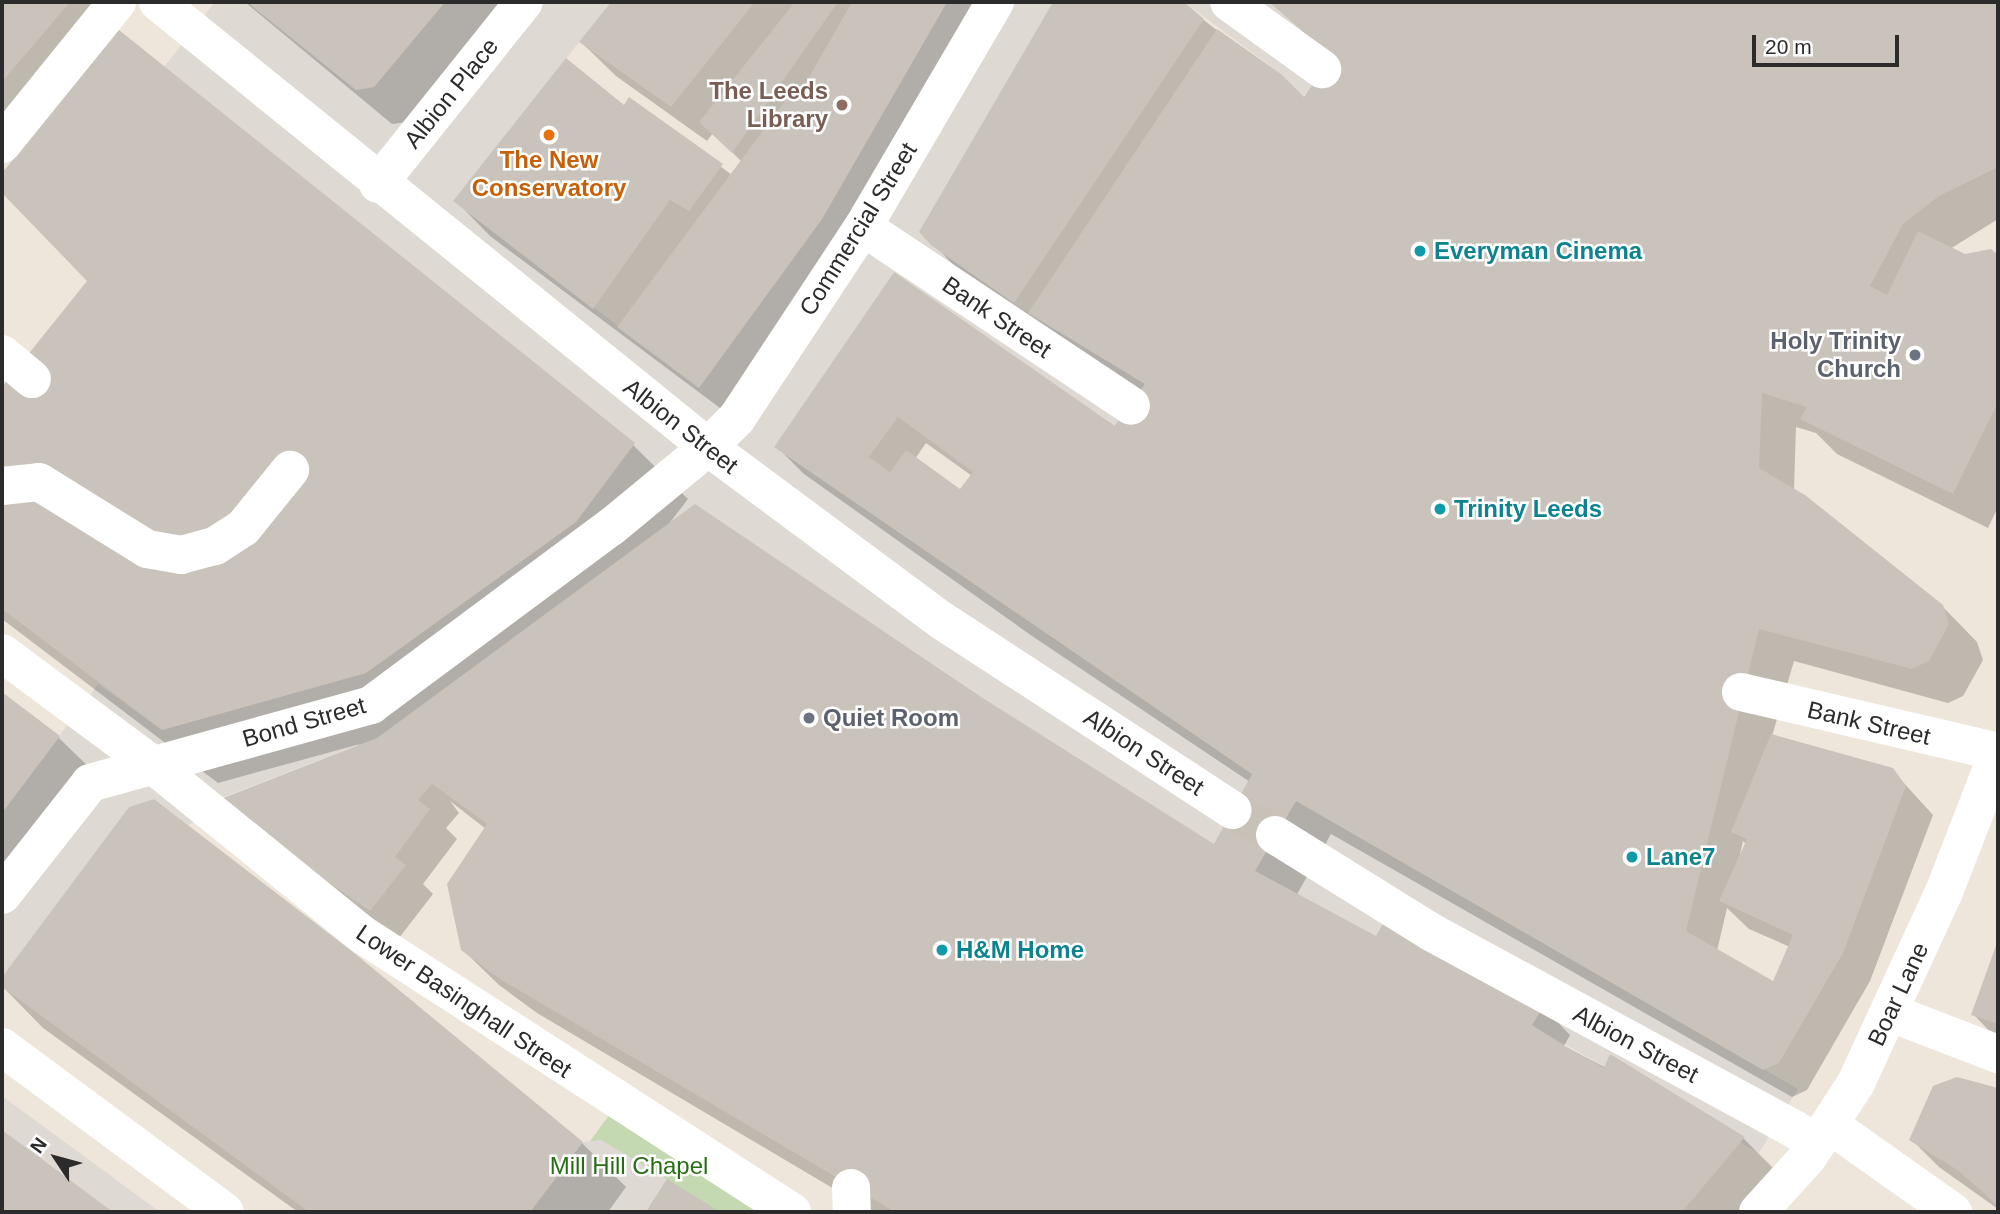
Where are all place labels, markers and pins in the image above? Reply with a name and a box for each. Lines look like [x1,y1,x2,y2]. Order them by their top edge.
place label: The Leeds Library [709,77,828,133]
marker: The Leeds Library [834,97,850,113]
marker: The New Conservatory [541,127,557,143]
place label: The New Conservatory [472,146,626,202]
place label: Everyman Cinema [1434,237,1642,265]
marker: Everyman Cinema [1412,243,1428,259]
place label: Holy Trinity Church [1770,327,1901,383]
marker: Holy Trinity Church [1907,347,1923,363]
place label: Trinity Leeds [1454,495,1602,523]
marker: Trinity Leeds [1432,501,1448,517]
place label: Quiet Room [823,704,959,732]
marker: Quiet Room [801,710,817,726]
place label: Lane7 [1646,843,1715,871]
marker: Lane7 [1624,849,1640,865]
place label: H&M Home [956,936,1084,964]
marker: H&M Home [934,942,950,958]

